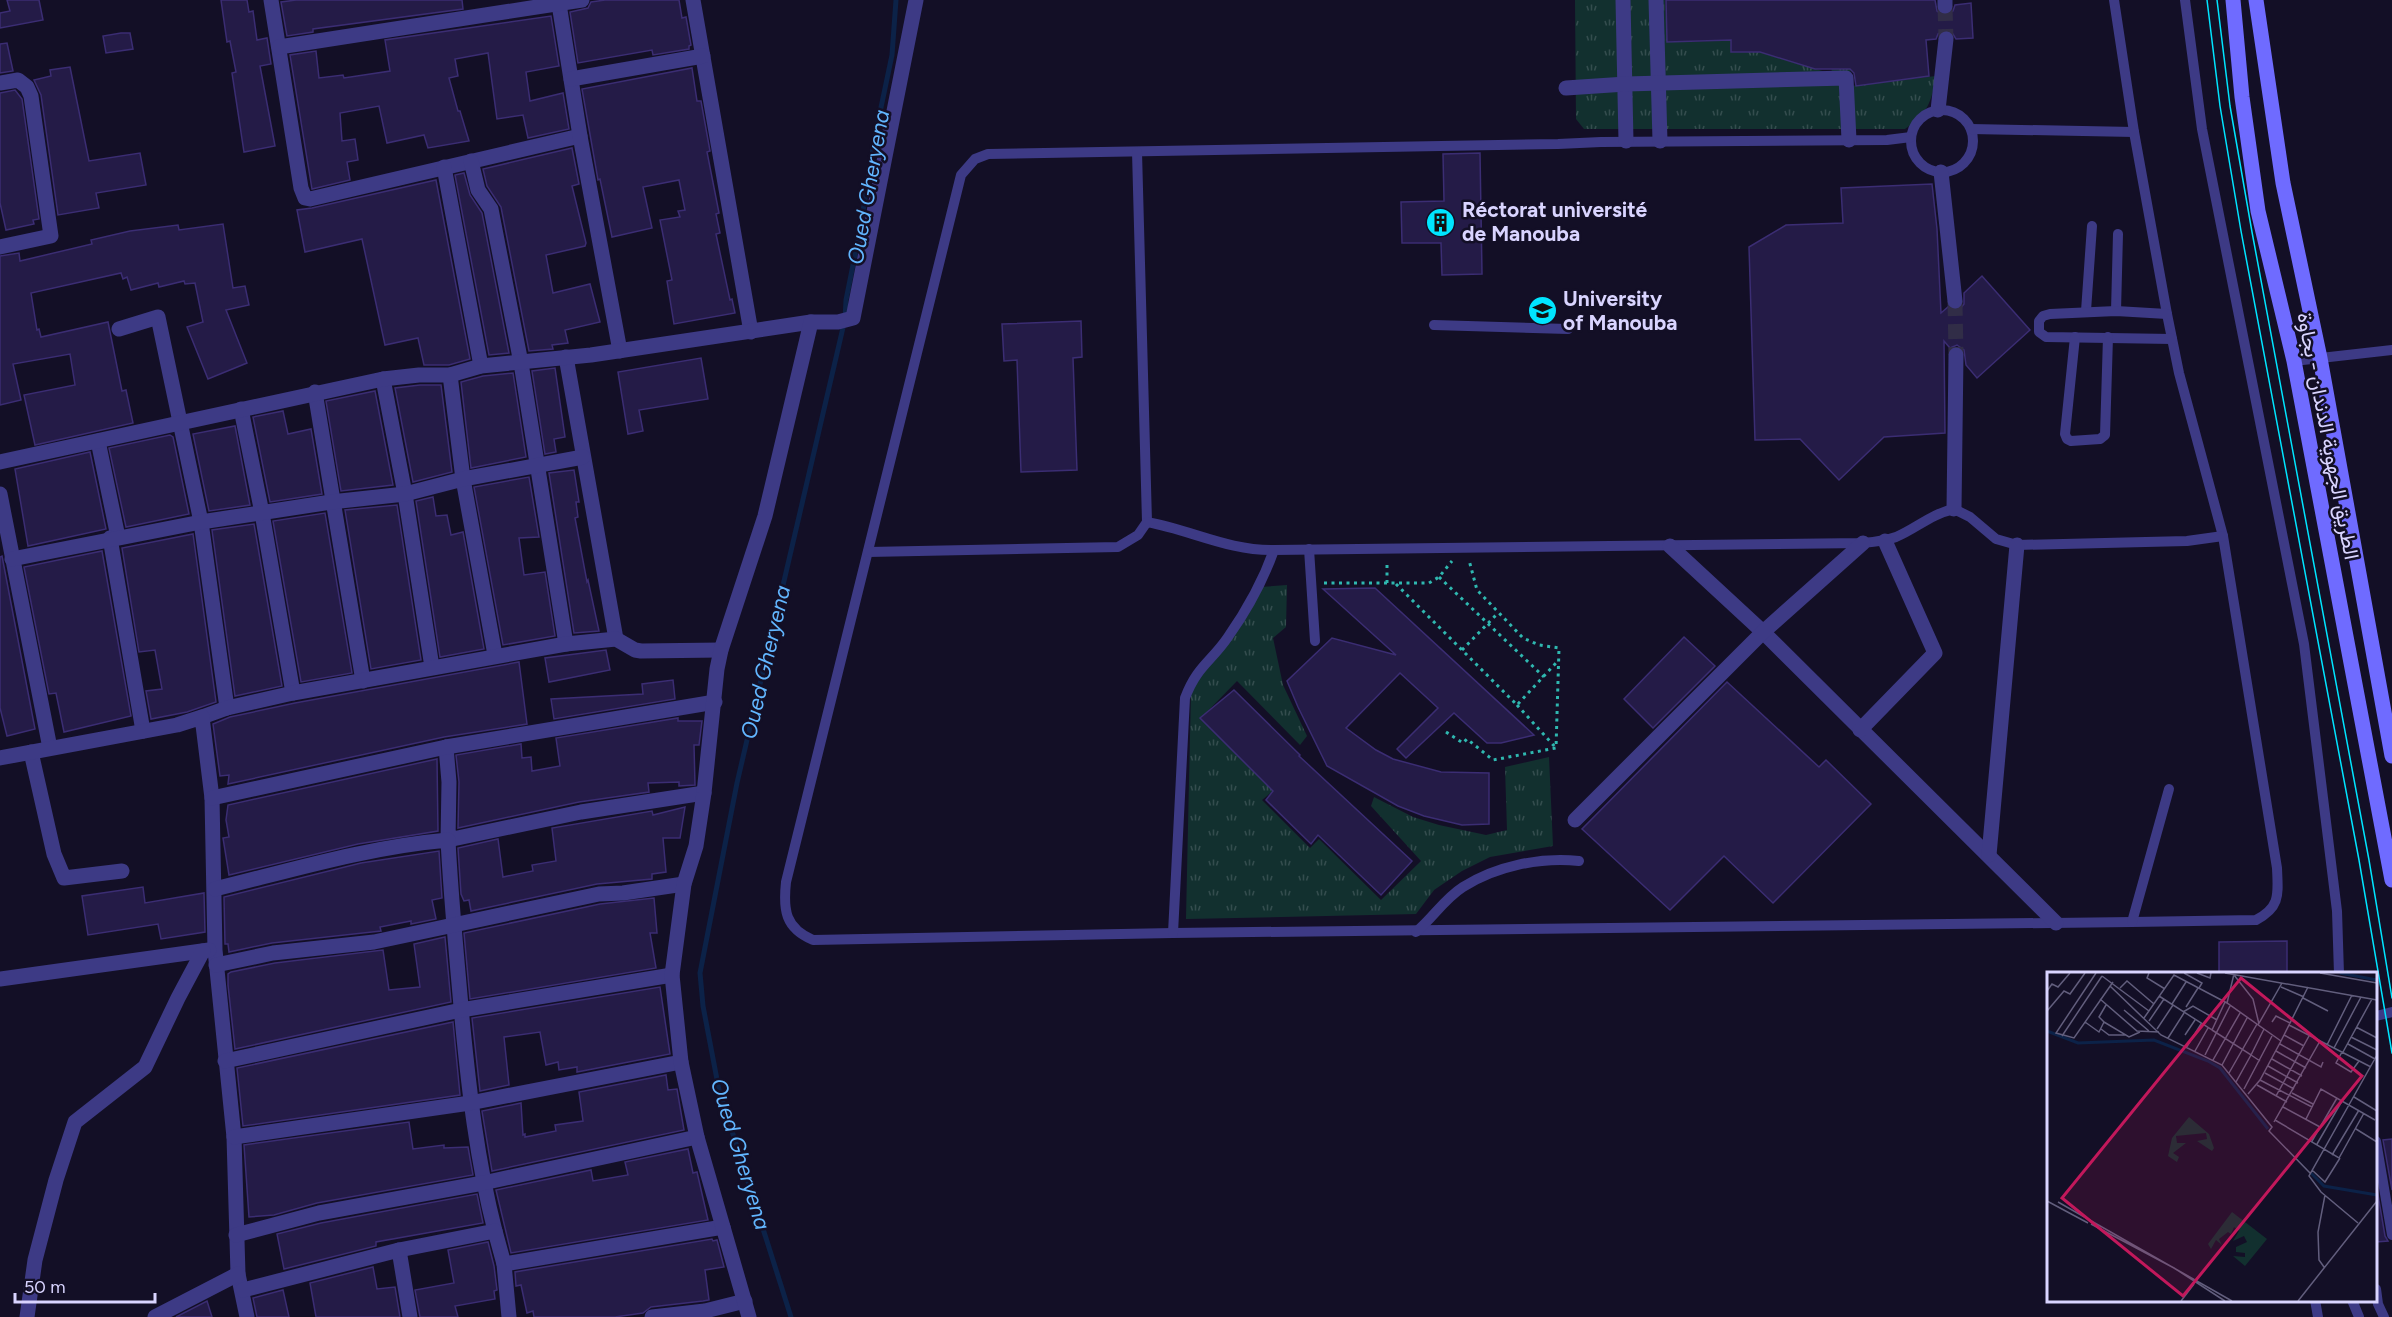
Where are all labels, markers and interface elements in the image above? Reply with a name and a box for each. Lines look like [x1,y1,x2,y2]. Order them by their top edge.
water label: Oued Gheryena [842,107,895,267]
place label: Réctorat université de Manouba [1462,197,1648,246]
building icon: Réctorat université de Manouba [1425,206,1457,238]
place label: University of Manouba [1563,286,1677,335]
school or university icon: University of Manouba [1526,295,1558,327]
street label: الطريق الجهوية الدندان - بجاوة [2291,310,2365,562]
water label: Oued Gheryena [735,583,796,742]
inset map [2047,972,2377,1302]
water label: Oued Gheryena [705,1075,776,1233]
scale bar [15,1266,154,1304]
text: 50 m [24,1276,66,1298]

